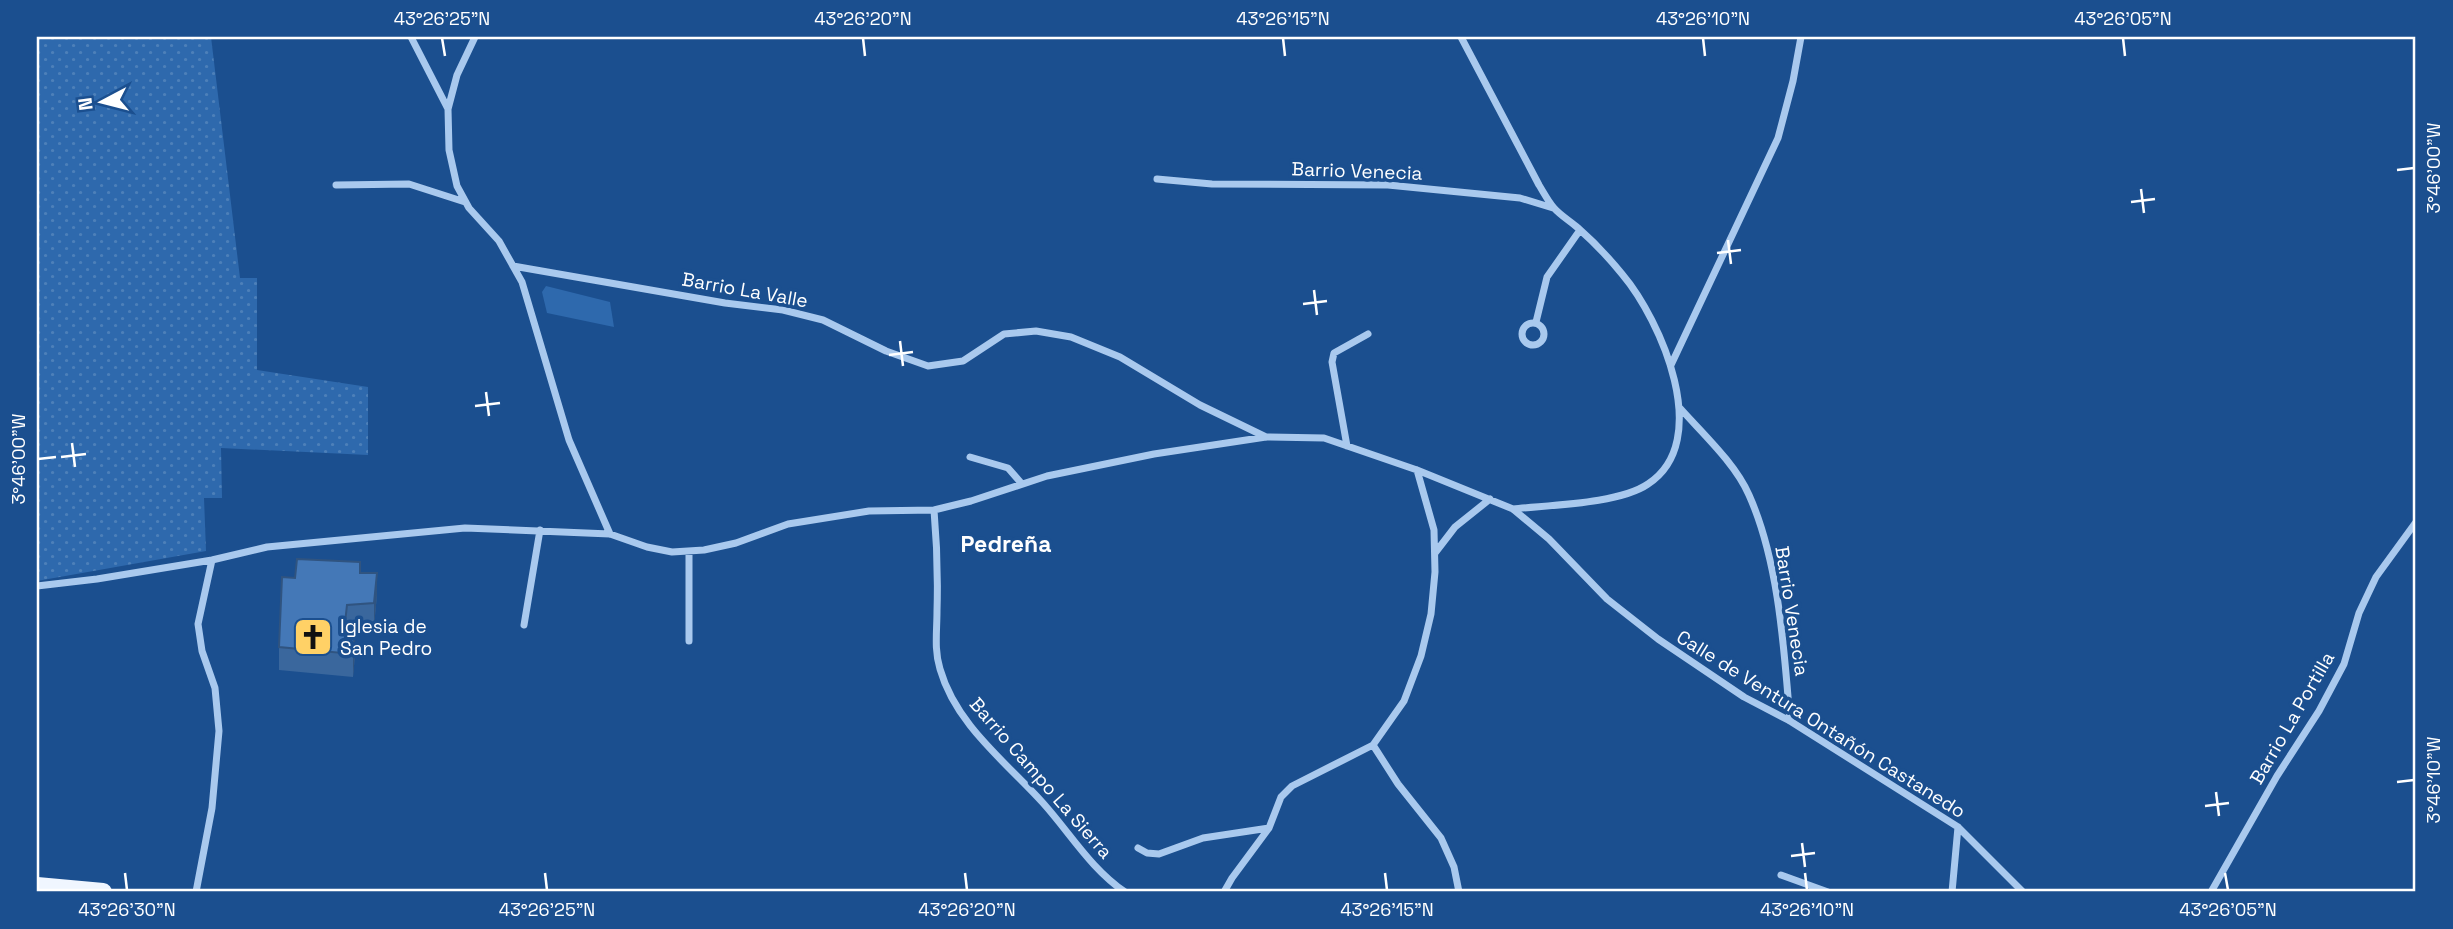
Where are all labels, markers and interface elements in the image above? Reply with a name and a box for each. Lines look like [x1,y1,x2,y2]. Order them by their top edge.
text: 43°26'25"N [394,7,490,30]
text: 43°26'20"N [814,7,912,30]
text: 43°26'15"N [1236,7,1330,30]
text: 43°26'10"N [1656,7,1750,30]
text: 43°26'05"N [2074,7,2172,30]
north arrow [66,66,136,136]
text: N [72,96,99,112]
text: 3°46'00"W [2422,122,2445,214]
street label: Barrio Venecia [1291,156,1423,186]
street label: Barrio La Valle [680,267,810,313]
text: 3°46'00"W [7,413,30,505]
district label: Pedreña [961,529,1052,559]
street label: Barrio Venecia [1769,544,1815,678]
place label: Iglesia de San Pedro [340,614,432,661]
church icon: Iglesia de San Pedro [292,616,334,658]
street label: Calle de Ventura Ontañón Castanedo [1672,624,1970,824]
street label: Barrio La Portilla [2244,647,2340,789]
street label: Barrio Campo La Sierra [964,692,1118,864]
text: 3°46'10"W [2422,736,2445,823]
text: 43°26'30"N [78,898,176,921]
text: 43°26'25"N [499,898,595,921]
text: 43°26'20"N [918,898,1016,921]
text: 43°26'15"N [1340,898,1434,921]
text: 43°26'10"N [1760,898,1854,921]
text: 43°26'05"N [2179,898,2277,921]

